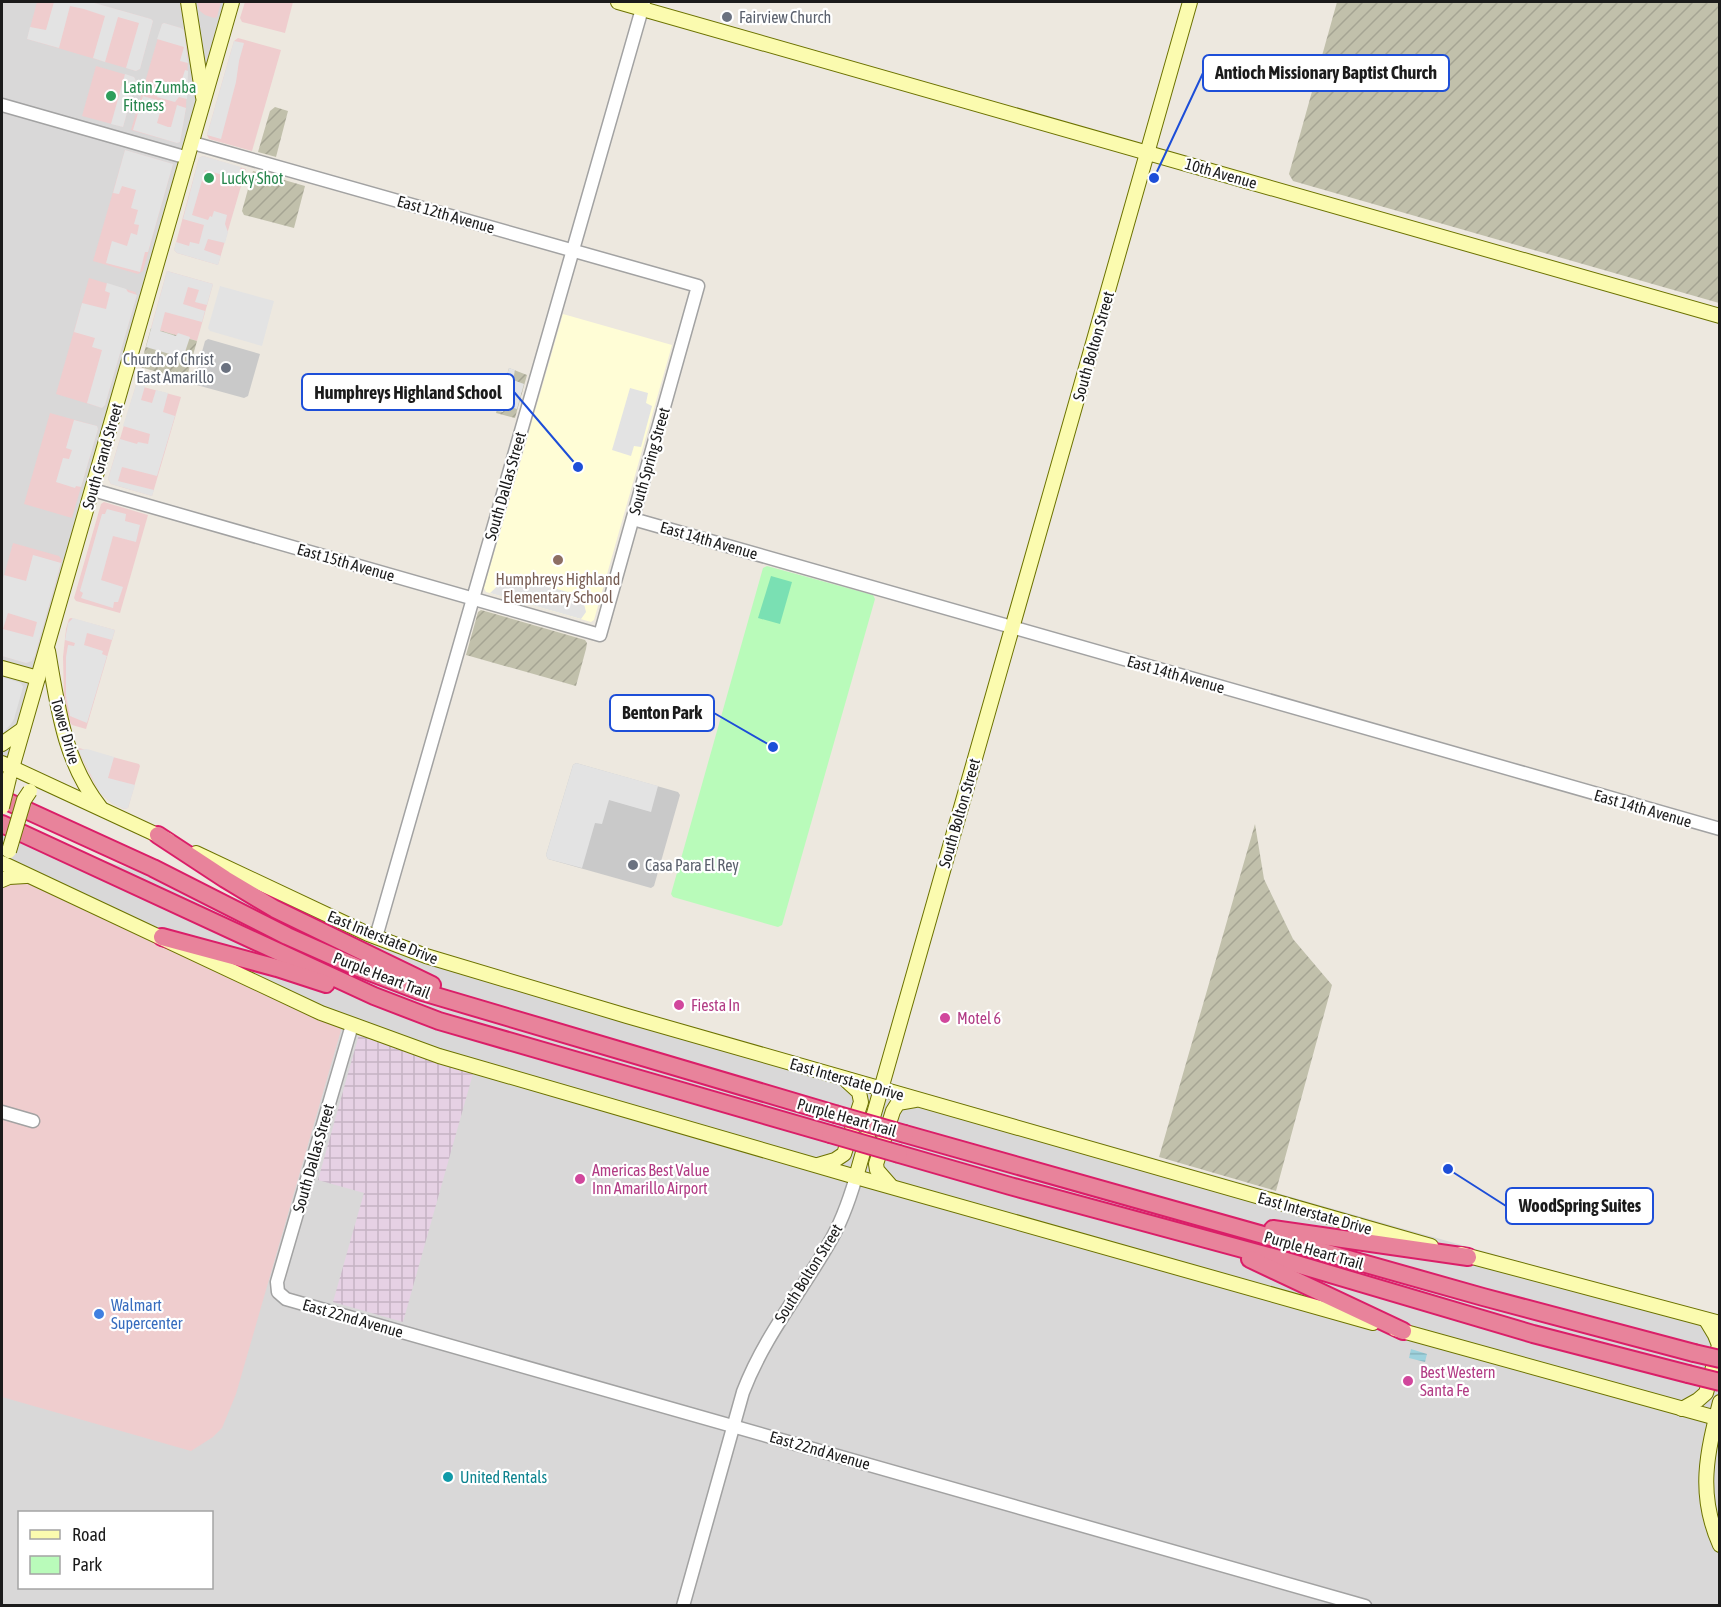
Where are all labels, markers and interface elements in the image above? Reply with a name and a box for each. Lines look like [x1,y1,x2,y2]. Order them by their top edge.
place label: Fairview Church [739,8,831,26]
marker: Fairview Church [720,10,734,24]
callout: Antioch Missionary Baptist Church [1203,55,1449,91]
text: Antioch Missionary Baptist Church [1214,62,1437,83]
place label: Latin Zumba Fitness [123,78,196,114]
marker: Latin Zumba Fitness [104,89,118,103]
street label: 10th Avenue [1183,154,1259,192]
place label: Lucky Shot [221,169,284,188]
marker: Lucky Shot [202,171,216,185]
street label: East 12th Avenue [395,191,497,237]
street label: South Bolton Street [1069,289,1117,403]
place label: Church of Christ East Amarillo [123,350,214,386]
marker: Church of Christ East Amarillo [219,361,233,375]
callout: Humphreys Highland School [302,374,514,410]
text: Humphreys Highland School [314,382,502,403]
street label: South Grand Street [78,401,126,511]
street label: South Spring Street [625,405,674,517]
street label: South Dallas Street [481,429,529,542]
street label: East 14th Avenue [658,517,760,563]
street label: East 15th Avenue [295,539,397,585]
marker: Humphreys Highland Elementary School [551,553,565,567]
place label: Humphreys Highland Elementary School [496,570,620,607]
street label: East 14th Avenue [1125,651,1227,697]
callout: Benton Park [610,695,714,731]
street label: Tower Drive [48,696,84,766]
text: Benton Park [622,702,703,723]
street label: South Bolton Street [935,756,983,870]
street label: East 14th Avenue [1592,785,1694,831]
place label: Casa Para El Rey [645,856,739,875]
marker: Casa Para El Rey [626,858,640,872]
street label: East Interstate Drive [325,907,441,967]
street label: Purple Heart Trail [331,948,434,1003]
place label: Fiesta In [691,996,740,1014]
marker: Fiesta In [672,998,686,1012]
place label: Motel 6 [957,1009,1001,1027]
marker: Motel 6 [938,1011,952,1025]
street label: East Interstate Drive [788,1054,906,1104]
street label: Purple Heart Trail [795,1094,900,1141]
street label: South Dallas Street [289,1101,337,1214]
place label: Americas Best Value Inn Amarillo Airport [592,1161,710,1198]
marker: Americas Best Value Inn Amarillo Airport [573,1172,587,1186]
street label: East Interstate Drive [1256,1188,1374,1238]
callout: WoodSpring Suites [1506,1188,1653,1224]
text: WoodSpring Suites [1518,1195,1642,1216]
street label: South Bolton Street [770,1220,846,1326]
street label: Purple Heart Trail [1262,1227,1367,1274]
street label: East 22nd Avenue [301,1295,405,1341]
place label: Walmart Supercenter [111,1296,183,1333]
marker: Walmart Supercenter [92,1307,106,1321]
place label: Best Western Santa Fe [1420,1363,1496,1399]
marker: Best Western Santa Fe [1401,1374,1415,1388]
street label: East 22nd Avenue [768,1427,872,1473]
place label: United Rentals [460,1468,548,1486]
marker: United Rentals [441,1470,455,1484]
legend [18,1511,213,1589]
text: Road [72,1524,106,1545]
text: Park [72,1554,102,1575]

